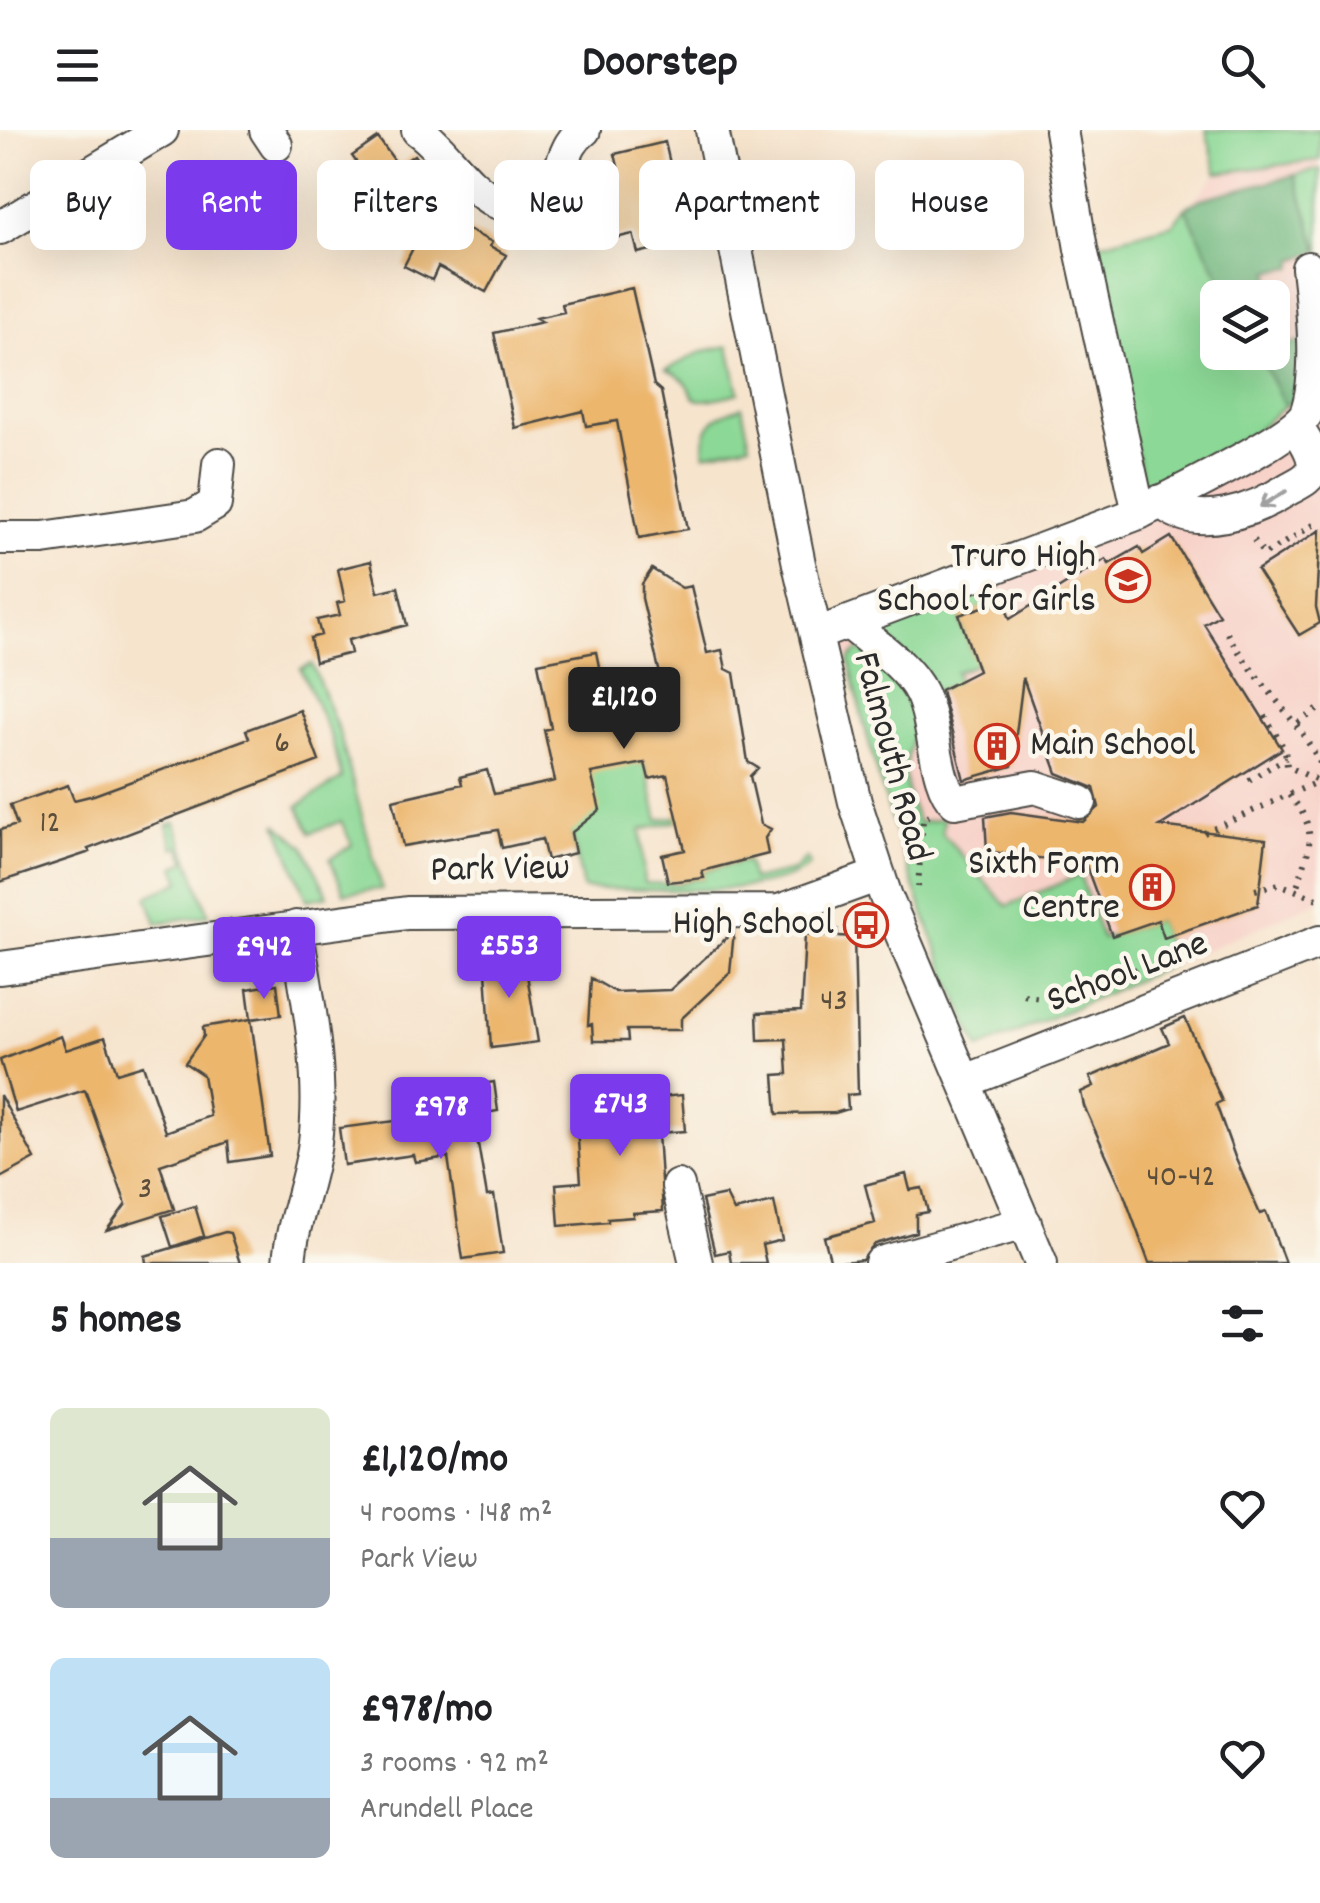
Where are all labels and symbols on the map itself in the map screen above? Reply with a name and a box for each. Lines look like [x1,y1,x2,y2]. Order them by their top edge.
one-way arrow [1259,488,1288,509]
place label: Truro High School for Girls [877,531,1096,630]
school or university icon: Truro High School for Girls [1105,557,1151,603]
street label: Falmouth Road [836,646,944,868]
pin: £1,120 [543,667,705,752]
place label: Main School [1030,719,1196,774]
house number: 6 [274,722,290,768]
building icon: Main School [974,723,1020,769]
house number: 12 [40,802,61,848]
place label: Sixth Form Centre [968,838,1120,937]
street label: Park View [430,842,570,900]
building icon: Sixth Form Centre [1129,864,1175,910]
place label: High School [673,898,834,953]
bus stop icon: High School [843,902,889,948]
pin: £553 [450,916,568,1001]
pin: £942 [205,917,323,1002]
street label: School Lane [1039,918,1217,1030]
house number: 43 [820,980,848,1026]
pin: £743 [561,1074,679,1159]
pin: £978 [382,1077,500,1162]
house number: 40-42 [1147,1156,1215,1202]
house number: 3 [138,1168,152,1214]

